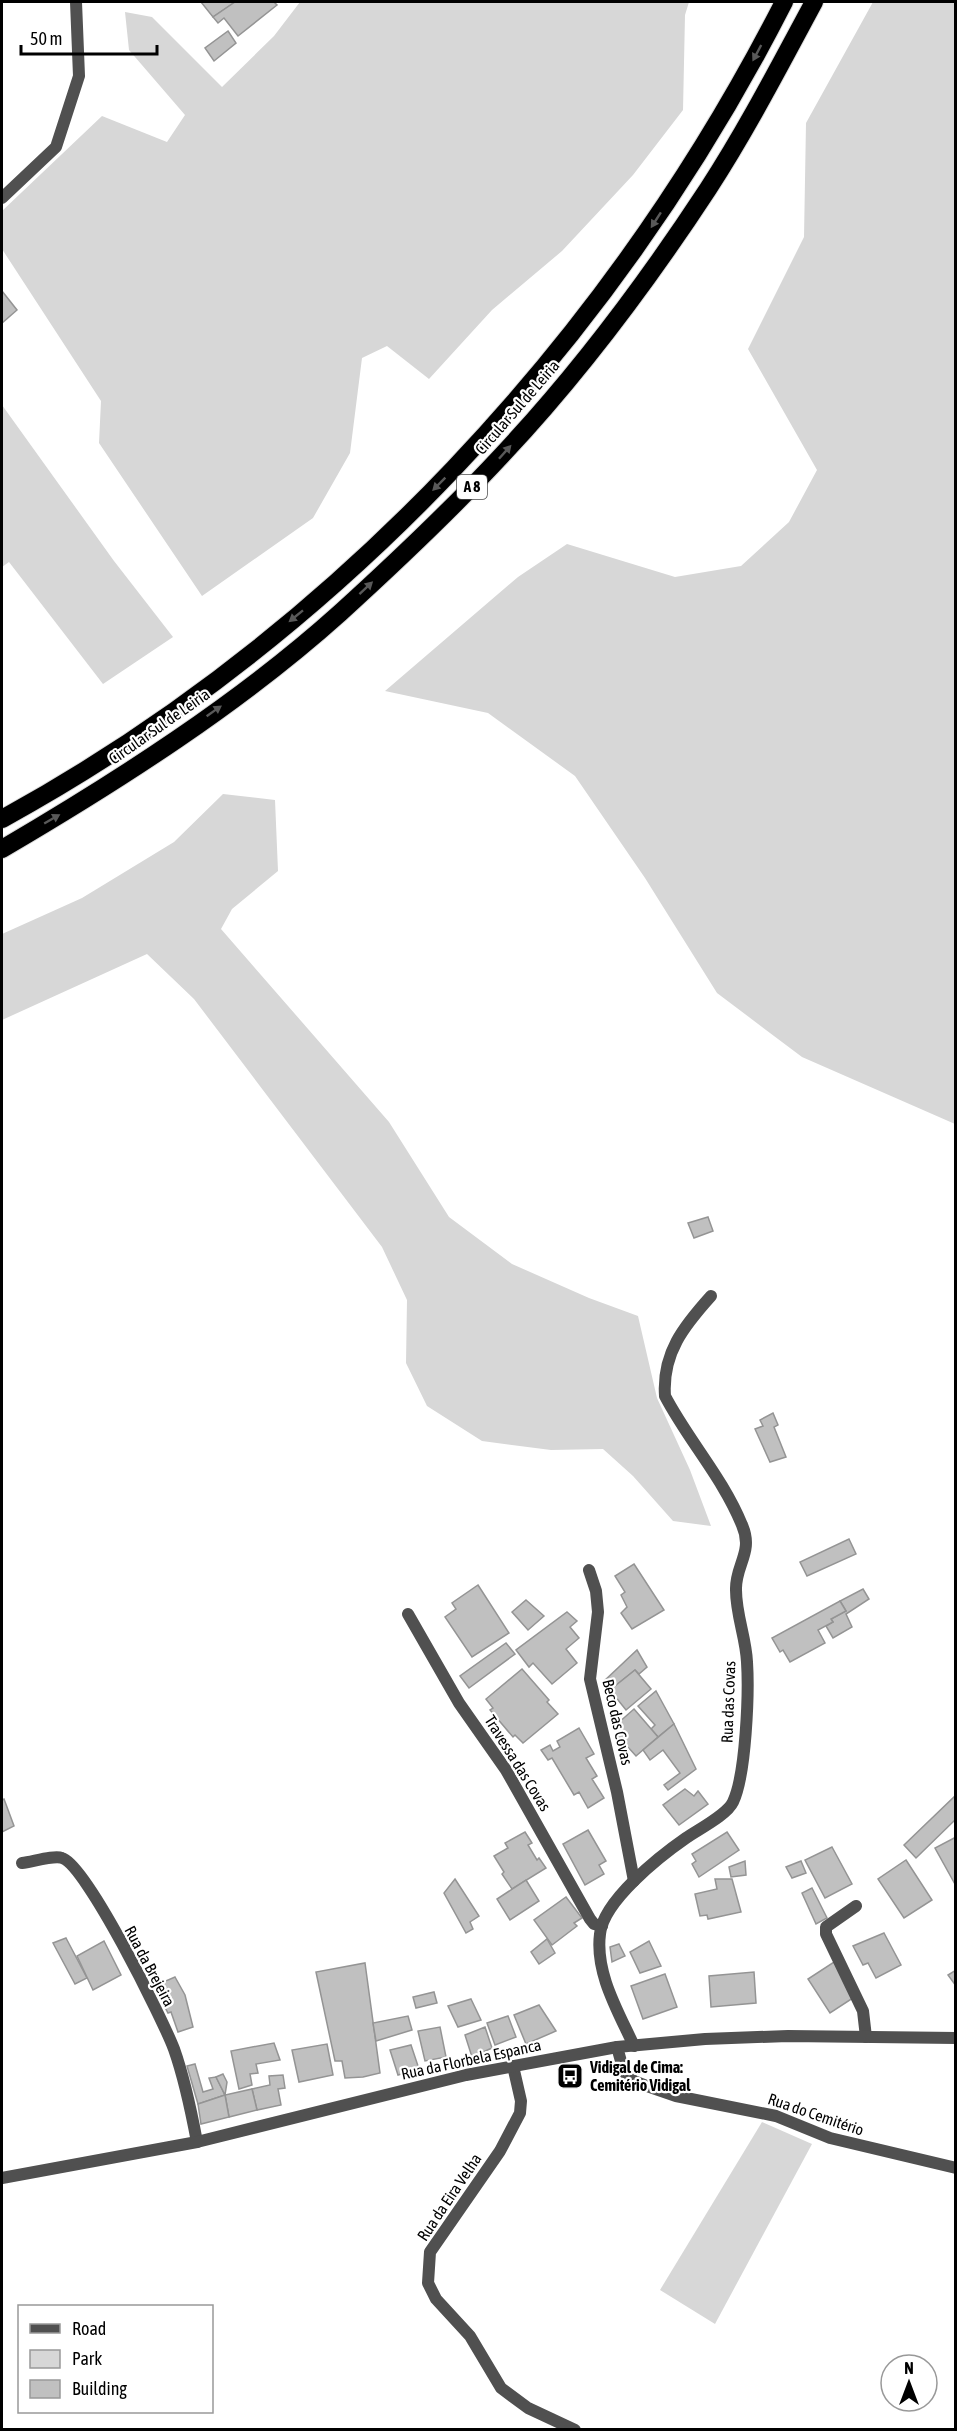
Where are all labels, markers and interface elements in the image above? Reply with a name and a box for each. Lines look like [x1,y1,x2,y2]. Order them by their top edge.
scale bar [21,18,158,56]
text: 50 m [30,28,62,49]
one-way arrow [753,45,762,62]
one-way arrow [651,212,662,228]
street label: Circular Sul de Leiria [471,356,563,458]
one-way arrow [498,445,511,460]
road number: A 8 [457,475,487,499]
one-way arrow [432,476,446,490]
one-way arrow [358,582,372,596]
one-way arrow [289,610,304,622]
street label: Circular Sul de Leiria [105,685,213,767]
one-way arrow [206,705,222,717]
one-way arrow [44,814,61,824]
street label: Rua das Covas [718,1660,738,1743]
street label: Beco das Covas [599,1677,637,1767]
street label: Travessa das Covas [481,1712,555,1814]
street label: Rua da Brejeira [120,1923,179,2010]
street label: Rua da Florbela Espanca [399,2035,543,2084]
place label: Vidigal de Cima: Cemitério Vidigal [589,2058,691,2094]
bus stop icon: Vidigal de Cima: Cemitério Vidigal [555,2061,585,2091]
street label: Rua do Cemitério [766,2089,866,2139]
street label: Rua da Eira Velha [413,2150,485,2244]
legend [18,2305,213,2413]
text: Road [72,2318,106,2339]
text: Park [72,2348,102,2369]
north arrow [879,2353,939,2413]
text: N [904,2359,914,2377]
text: Building [72,2378,127,2399]

